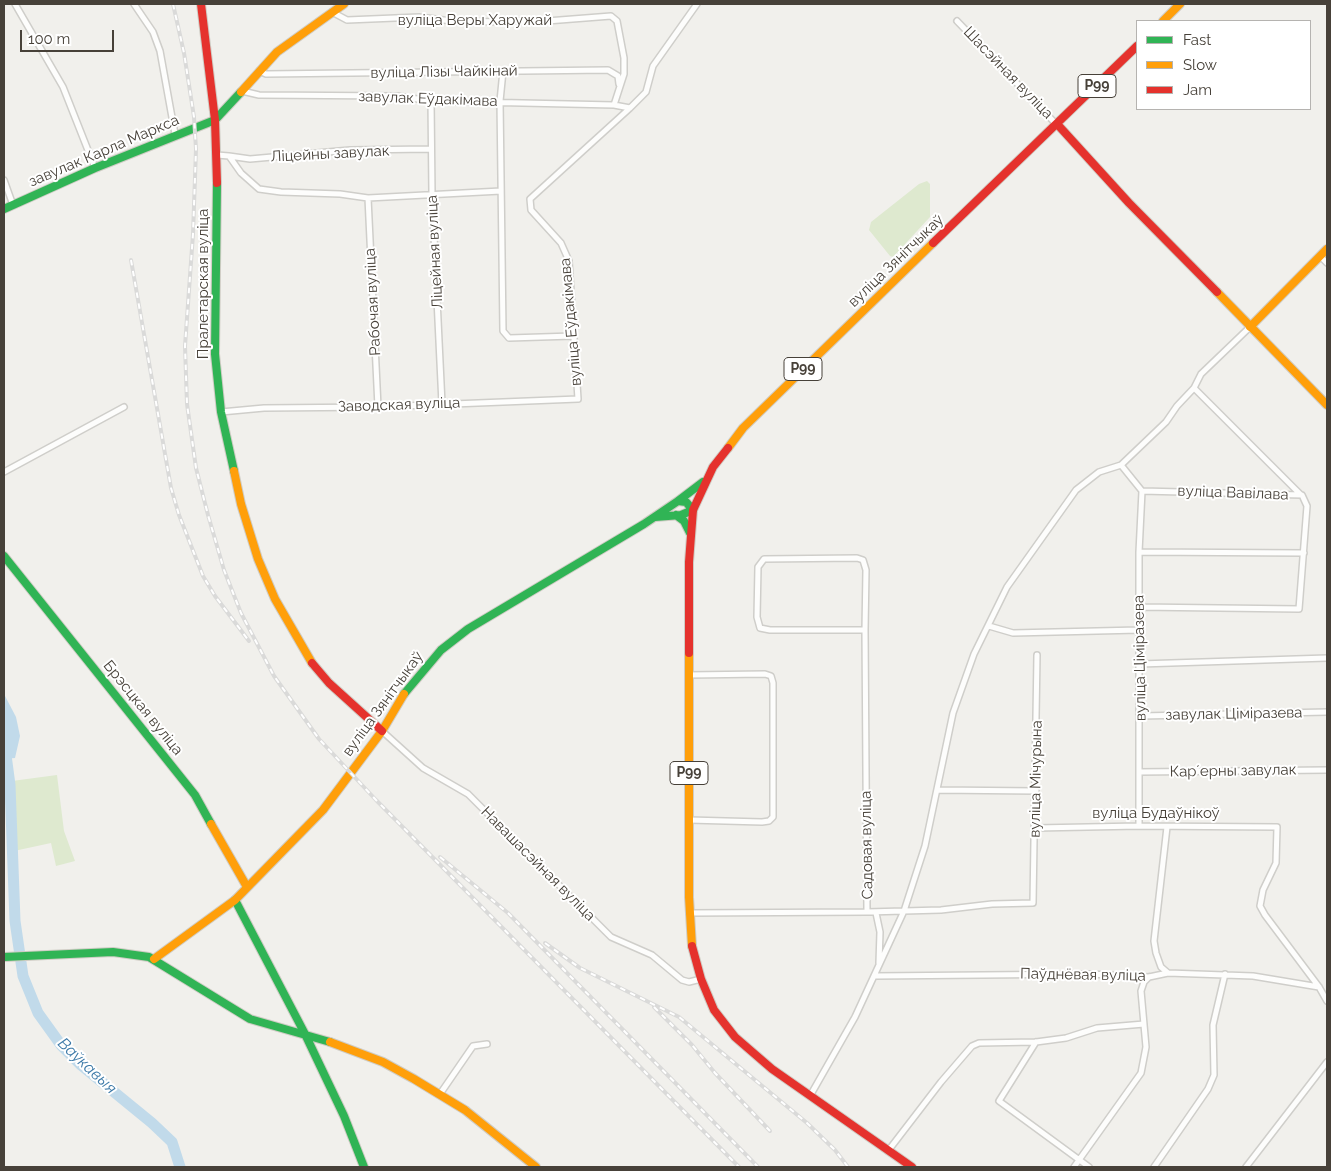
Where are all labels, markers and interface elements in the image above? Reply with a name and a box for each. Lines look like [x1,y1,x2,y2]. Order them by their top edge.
street label: вуліца Веры Харужай [398,11,552,29]
scale bar [22,20,116,52]
legend [1136,20,1311,110]
street label: Шасэйная вуліца [959,23,1057,123]
text: 100 m [28,30,70,48]
text: Fast [1183,31,1211,49]
text: Slow [1183,56,1217,74]
street label: вуліца Лізы Чайкінай [370,62,518,82]
road number: Р99 [1078,74,1116,98]
text: Jam [1183,81,1212,99]
street label: завулак Еўдакімава [358,88,498,110]
street label: завулак Карла Маркса [26,111,182,191]
street label: Ліцейны завулак [270,142,390,166]
street label: Ліцейная вуліца [423,195,447,309]
street label: Пралетарская вуліца [194,209,212,359]
street label: вуліца Зянітчыкаў [845,211,947,311]
street label: Рабочая вуліца [361,248,385,356]
street label: вуліца Еўдакімава [556,257,586,387]
road number: Р99 [784,358,822,380]
street label: Заводская вуліца [337,394,461,416]
street label: вуліца Вавілава [1177,482,1289,504]
street label: вуліца Ціміразева [1130,595,1150,721]
street label: вуліца Зянітчыкаў [339,648,427,760]
street label: Брэсцкая вуліца [99,657,187,759]
street label: завулак Ціміразева [1165,704,1303,724]
street label: вуліца Мічурына [1026,720,1046,838]
road number: Р99 [670,761,708,784]
street label: Карʼерны завулак [1169,761,1297,781]
street label: Садовая вуліца [857,790,877,900]
street label: Навашасэйная вуліца [477,803,599,925]
street label: вуліца Будаўнікоў [1092,804,1220,822]
street label: Паўднёвая вуліца [1020,965,1146,985]
water label: Ваўкавыя [54,1034,120,1098]

